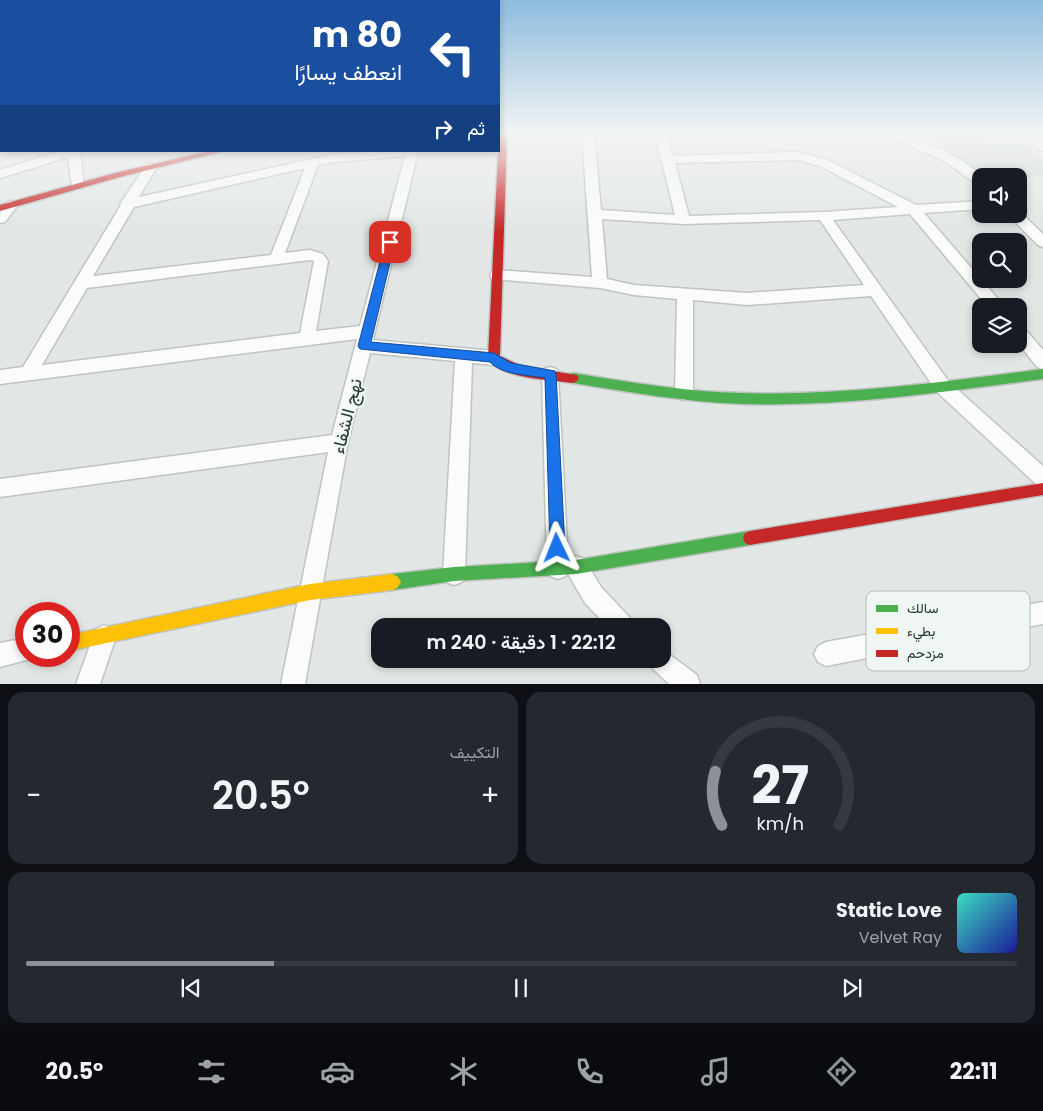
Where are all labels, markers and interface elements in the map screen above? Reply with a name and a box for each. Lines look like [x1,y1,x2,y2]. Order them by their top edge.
text: 80 m [312,10,402,59]
icon: left [420,20,485,85]
text: انعطف يسارًا [295,57,402,88]
icon: right [429,115,457,143]
text: ثم [467,115,485,142]
map controls [972,168,1027,353]
button: sound [972,168,1027,223]
pin [369,221,411,263]
icon: arrive [376,228,404,256]
button: search [972,233,1027,288]
button: layers [972,298,1027,353]
street label: نهج الشفاء [325,376,368,456]
position arrow [530,521,582,573]
legend [866,591,1030,671]
text: سالك [907,598,938,618]
speed limit sign: 30 [15,602,80,667]
text: بطيء [907,621,935,643]
text: 22:12 · 1 دقيقة · 240 m [426,629,616,656]
text: مزدحم [907,643,944,663]
text: التكييف [450,741,500,764]
text: 27 [751,749,809,822]
text: 20.5° [212,769,310,822]
text: − [26,776,41,815]
text: + [480,776,500,815]
text: km/h [756,811,804,836]
text: Static Love [836,897,942,924]
text: Velvet Ray [859,926,942,949]
icon: previous [177,974,205,1002]
icon: pause [507,974,535,1002]
icon: next [838,974,866,1002]
icon: filters [194,1054,229,1089]
icon: car [320,1054,355,1089]
icon: climate [446,1054,481,1089]
icon: phone [572,1054,607,1089]
icon: music [698,1054,733,1089]
icon: directions [824,1054,859,1089]
text: 20.5° [46,1056,103,1087]
text: 22:11 [950,1056,998,1087]

